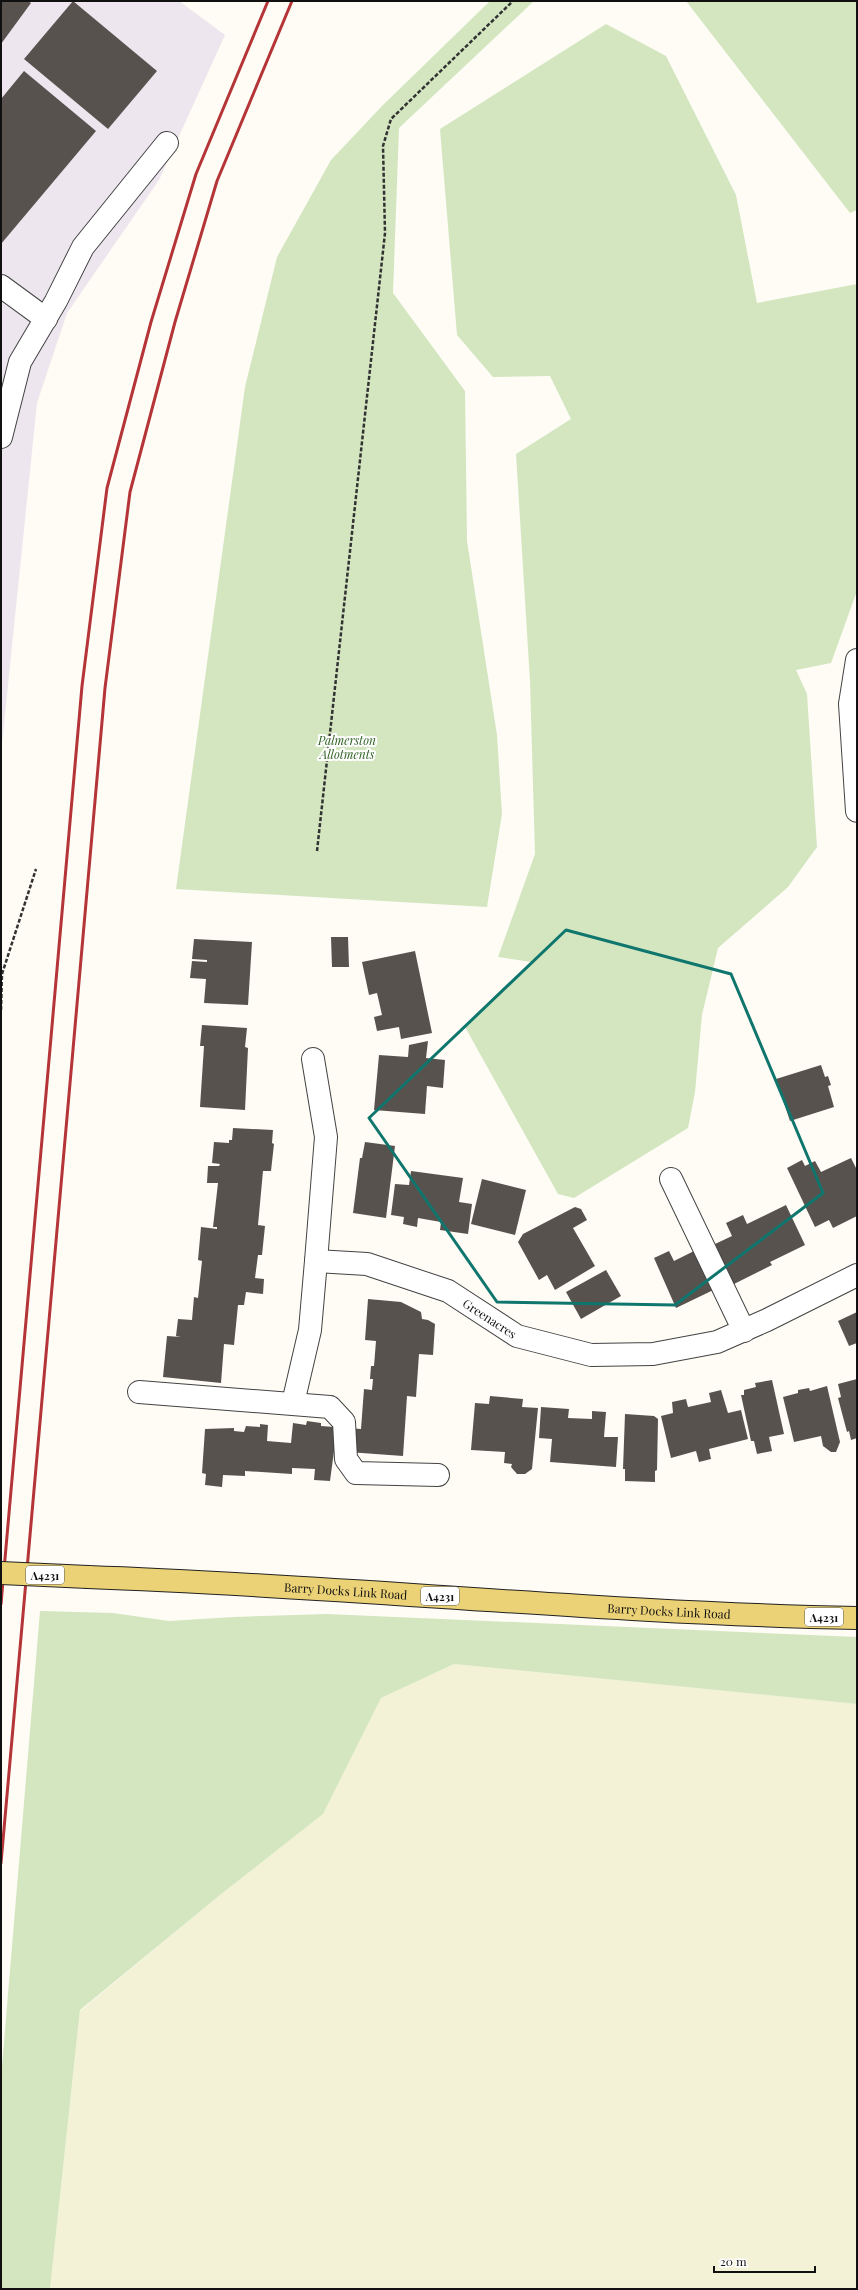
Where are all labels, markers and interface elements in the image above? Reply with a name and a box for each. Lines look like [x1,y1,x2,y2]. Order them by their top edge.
park label: Palmerston Allotments [317,732,376,762]
street label: Greenacres [460,1295,520,1342]
road number: A4231 [26,1566,64,1584]
street label: Barry Docks Link Road [283,1579,408,1603]
road number: A4231 [421,1587,459,1605]
street label: Barry Docks Link Road [607,1600,731,1622]
road number: A4231 [805,1608,843,1626]
scale bar [714,2248,815,2274]
text: 20 m [720,2253,747,2269]

